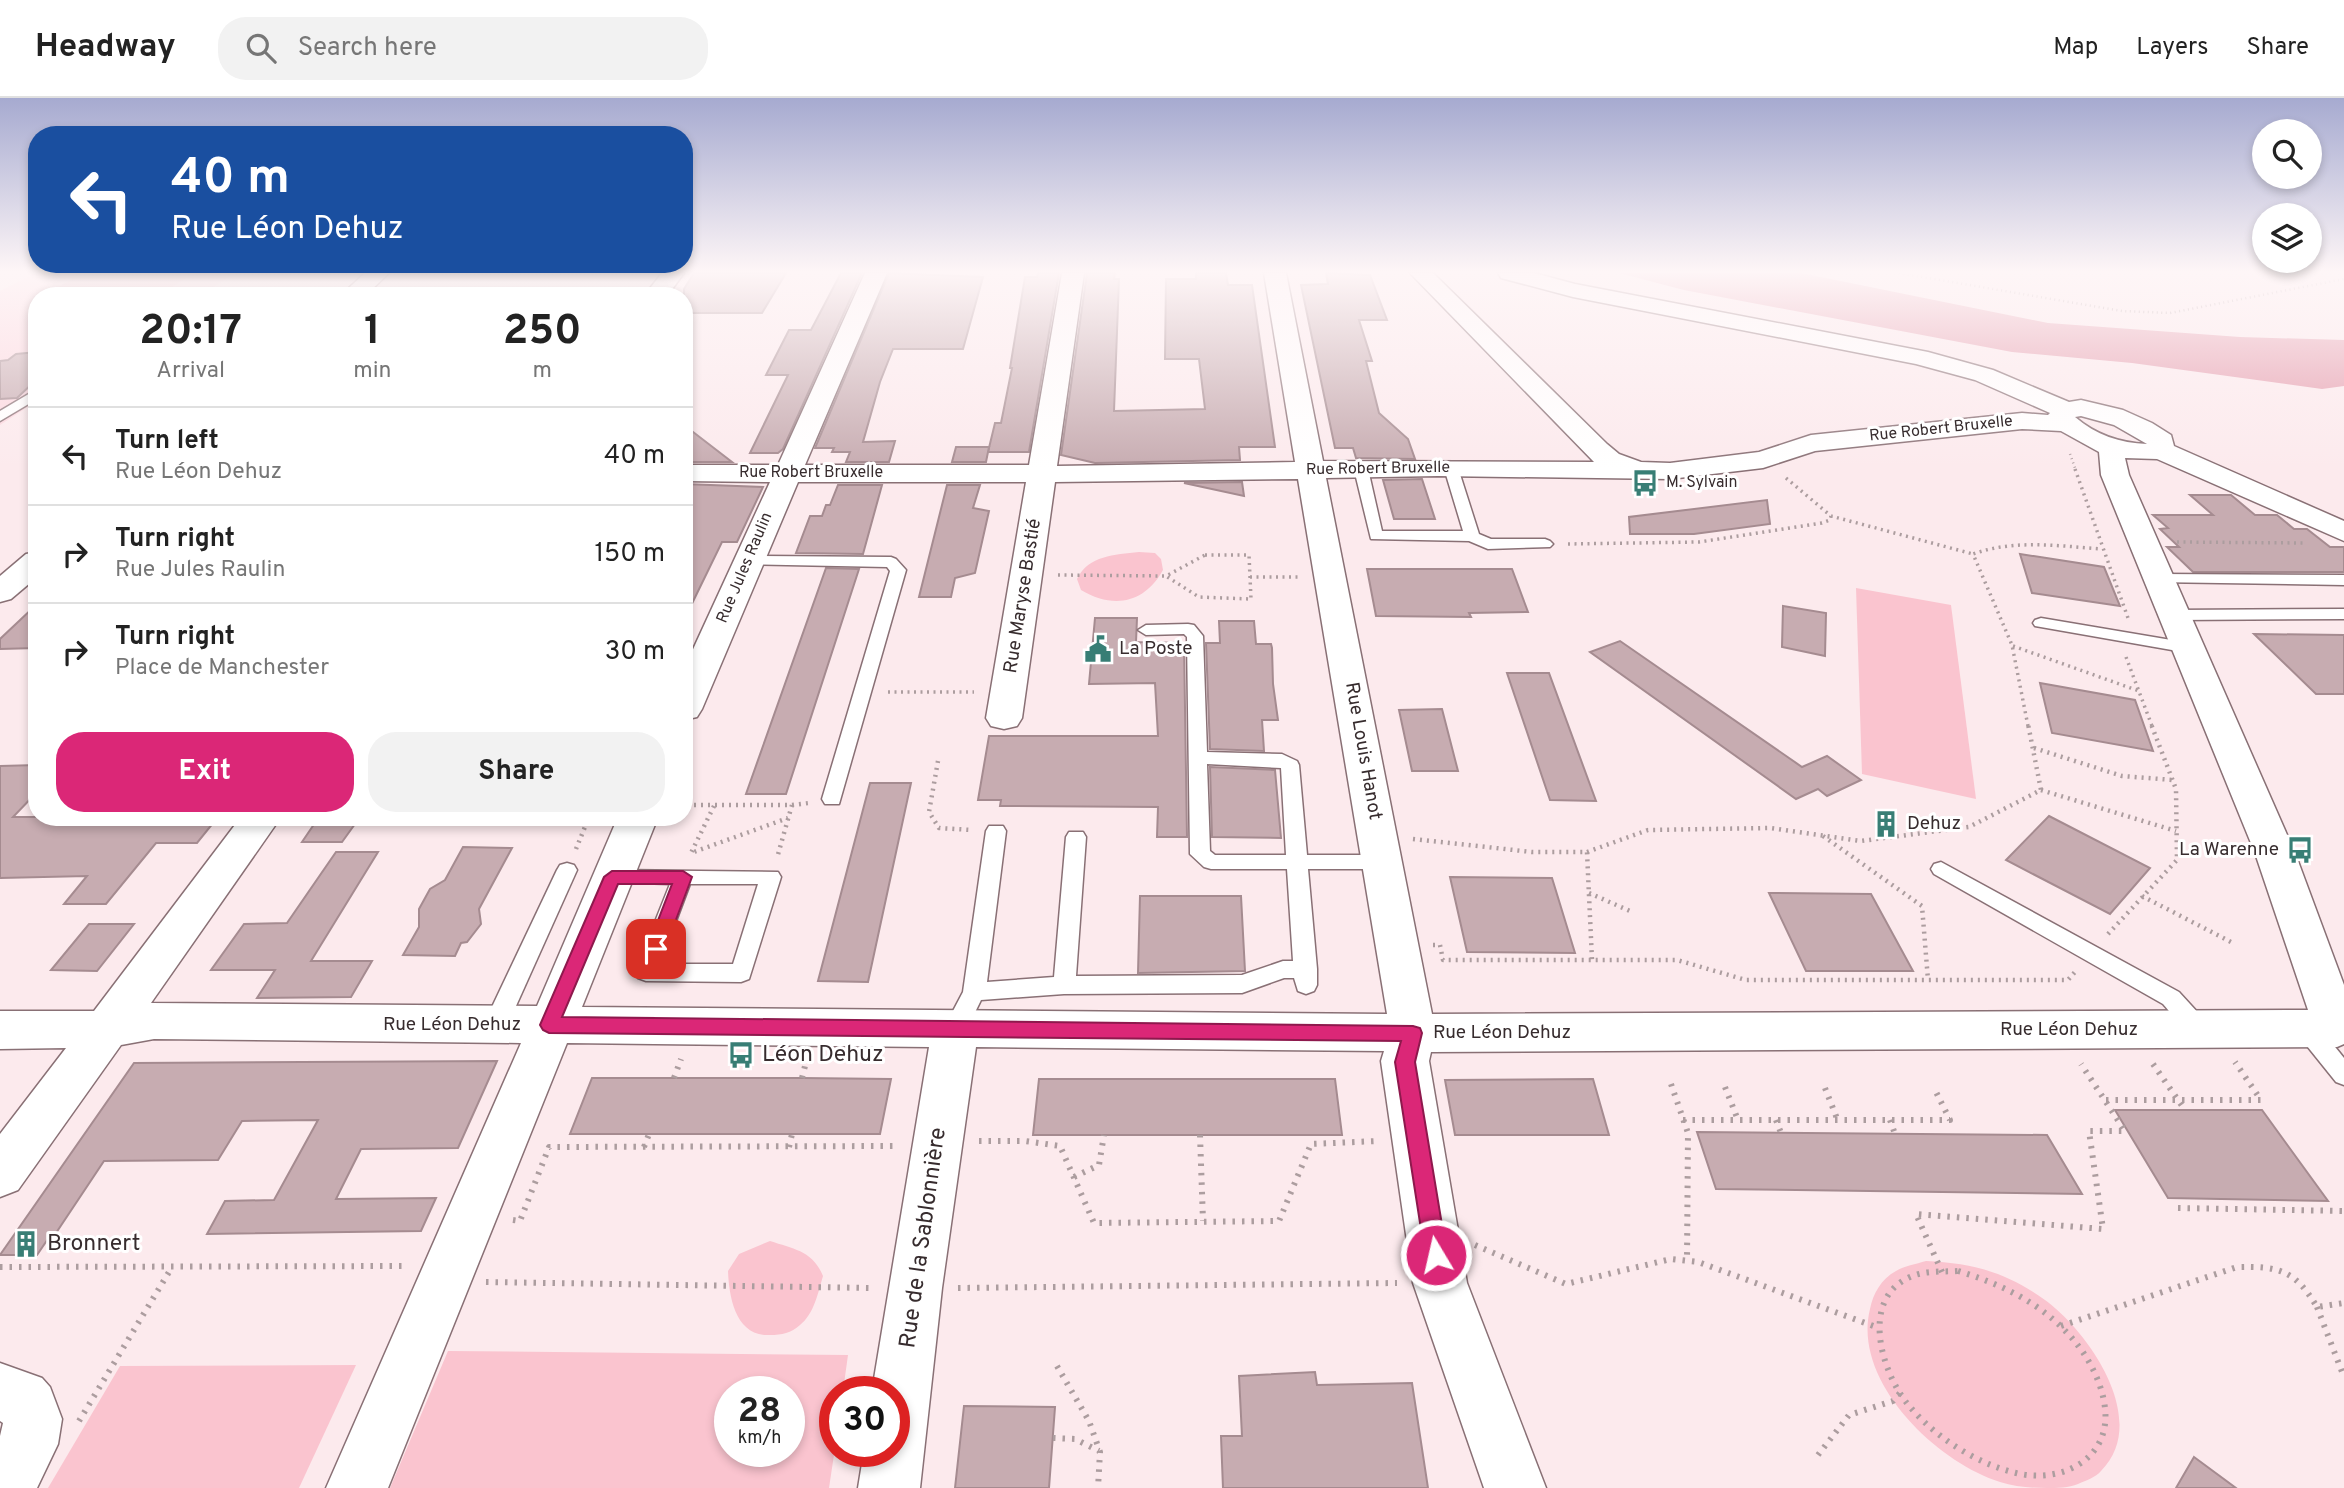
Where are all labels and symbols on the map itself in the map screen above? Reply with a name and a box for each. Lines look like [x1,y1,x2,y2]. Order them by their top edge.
street label: Rue Robert Bruxelle [1868,412,2014,446]
street label: Rue Robert Bruxelle [1306,458,1450,480]
street label: Rue Robert Bruxelle [739,463,883,483]
bus stop icon: M. Sylvain [1630,468,1660,498]
place label: M. Sylvain [1666,473,1737,493]
street label: Rue Jules Raulin [713,510,777,626]
street label: Rue Maryse Bastié [999,517,1047,675]
public building icon: La Poste [1083,634,1113,664]
place label: La Poste [1119,637,1192,661]
street label: Rue Louis Hanot [1339,680,1387,822]
building icon: Dehuz [1871,809,1901,839]
place label: Dehuz [1907,812,1961,836]
bus stop icon: La Warenne [2285,835,2315,865]
place label: La Warenne [2179,838,2279,862]
pin [626,919,686,979]
street label: Rue Léon Dehuz [383,1013,521,1037]
street label: Rue Léon Dehuz [2000,1018,2138,1042]
street label: Rue Léon Dehuz [1433,1021,1571,1045]
bus stop icon: Léon Dehuz [726,1040,756,1070]
place label: Léon Dehuz [762,1041,884,1070]
street label: Rue de la Sablonnière [894,1126,954,1350]
position arrow [1399,1218,1473,1292]
building icon: Bronnert [11,1229,41,1259]
place label: Bronnert [47,1230,140,1259]
speed limit sign: 30 [819,1376,910,1467]

